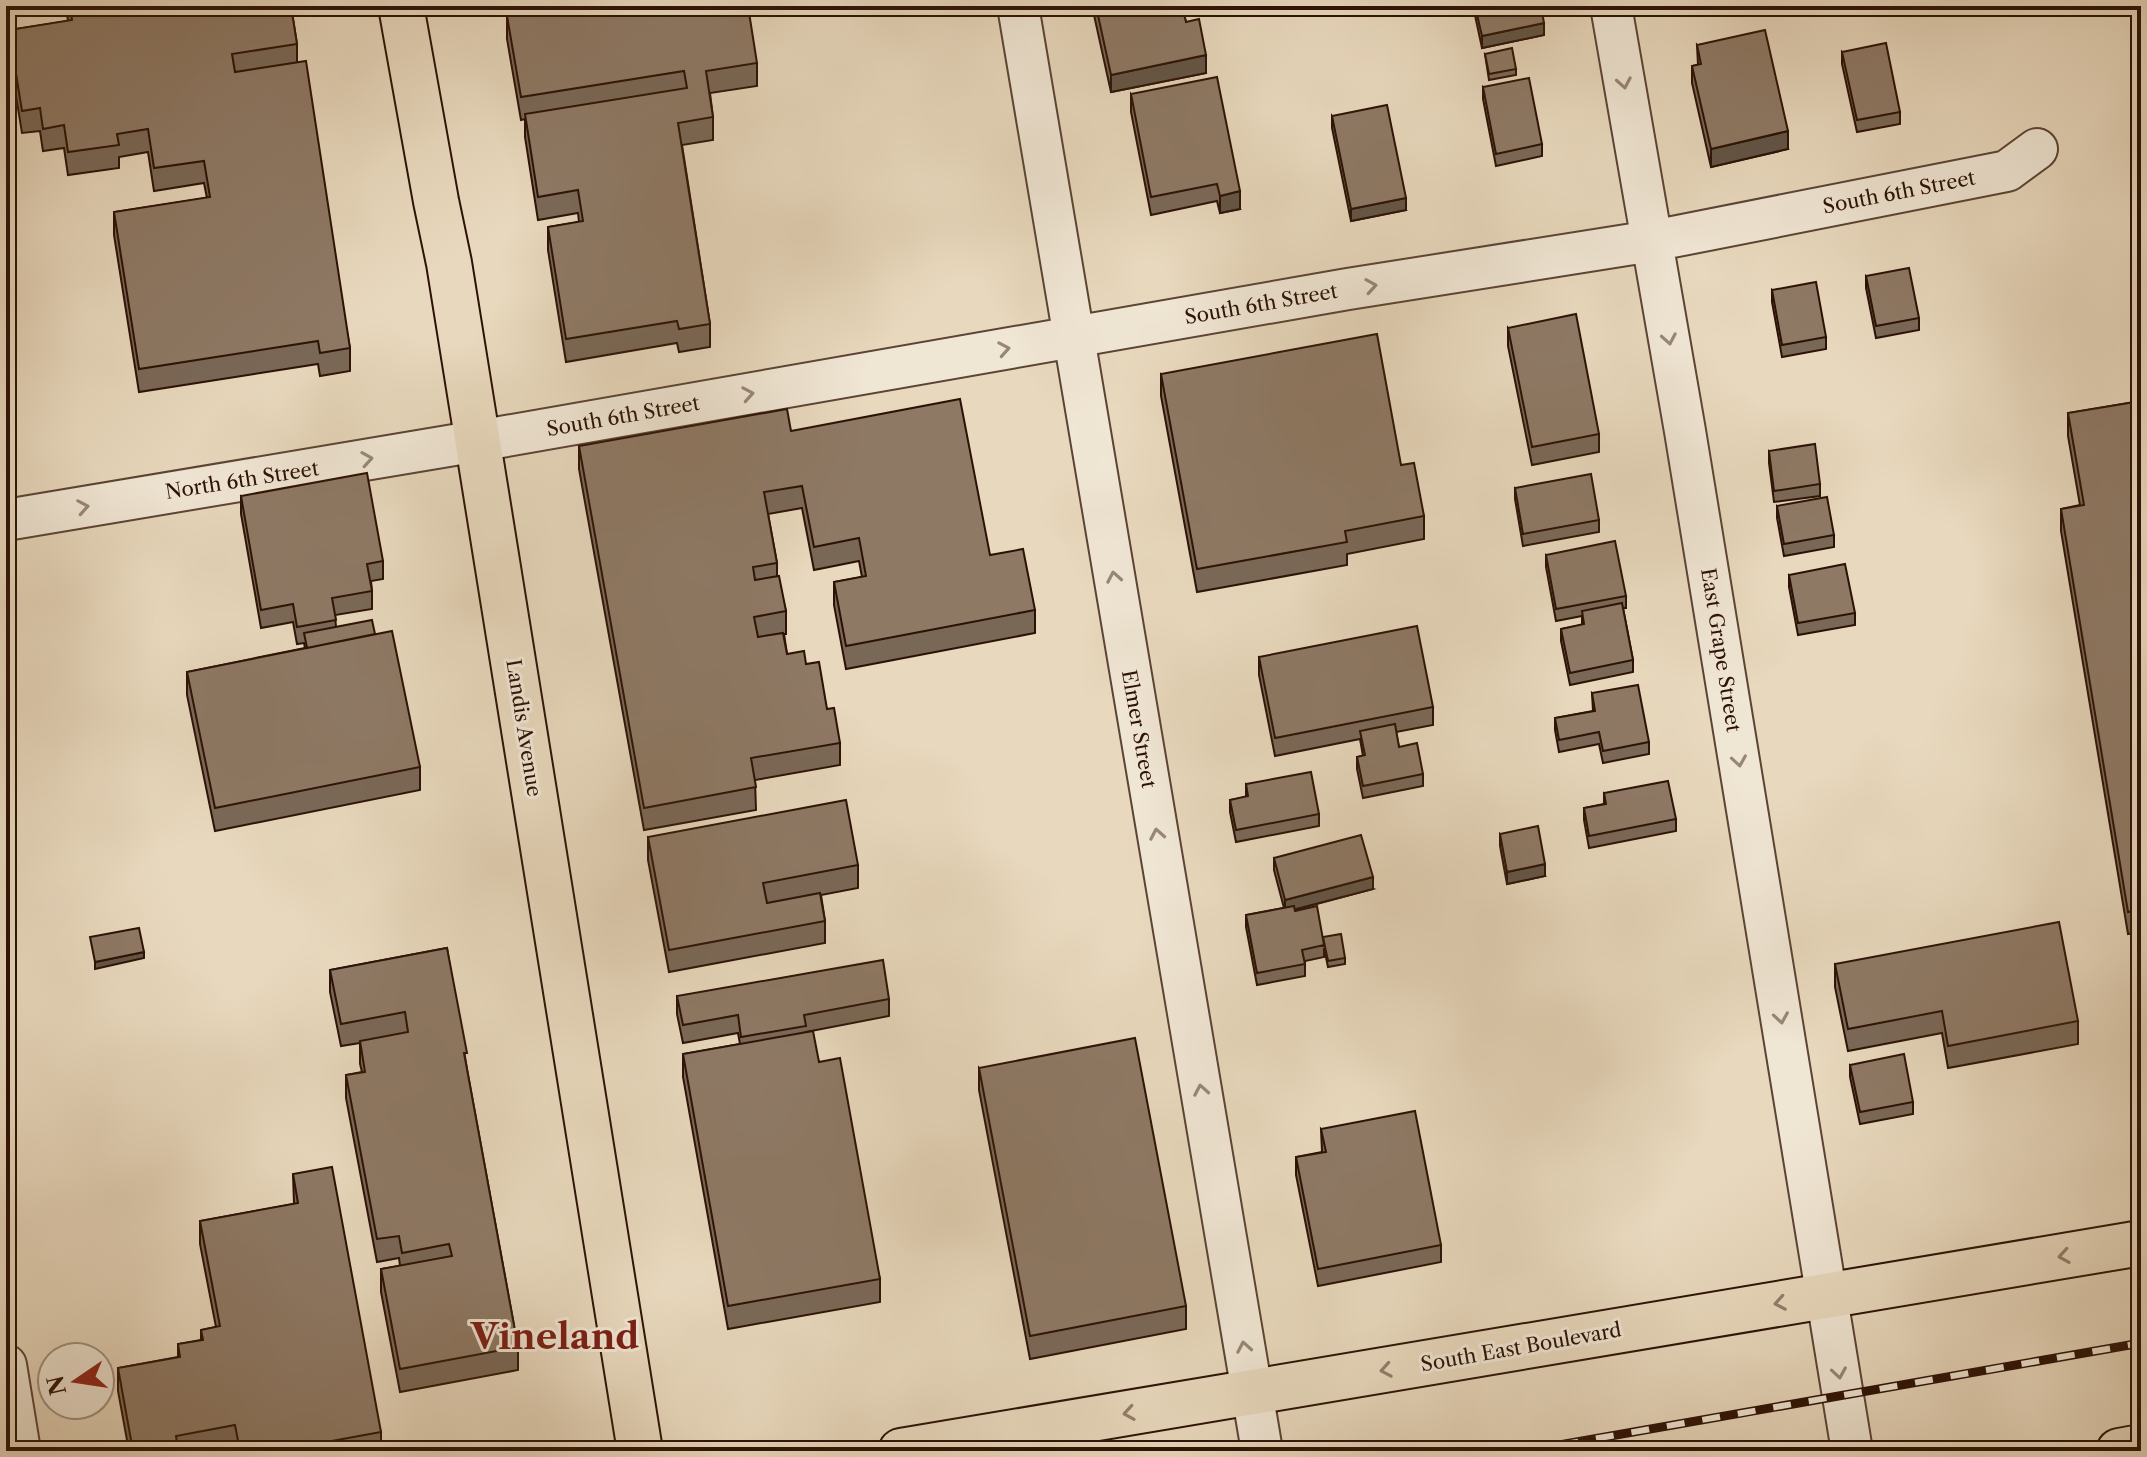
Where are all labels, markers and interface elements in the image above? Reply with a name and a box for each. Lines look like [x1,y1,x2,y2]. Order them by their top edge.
one-way arrow [1615,76,1632,90]
street label: South 6th Street [1821,165,1977,219]
one-way arrow [1364,278,1377,295]
street label: South 6th Street [1183,279,1339,329]
one-way arrow [1660,332,1677,346]
one-way arrow [997,342,1011,359]
one-way arrow [741,386,755,403]
street label: South 6th Street [545,391,701,441]
one-way arrow [360,452,374,469]
street label: North 6th Street [164,456,320,504]
one-way arrow [76,499,90,516]
street label: East Grape Street [1696,566,1746,734]
one-way arrow [1106,571,1123,584]
street label: Landis Avenue [501,658,547,798]
street label: Elmer Street [1117,668,1161,790]
one-way arrow [1730,754,1747,768]
one-way arrow [1150,827,1167,841]
one-way arrow [1772,1011,1789,1025]
one-way arrow [1193,1083,1210,1097]
one-way arrow [2057,1247,2071,1264]
one-way arrow [1773,1294,1787,1311]
district label: Vineland [470,1314,639,1358]
street label: South East Boulevard [1419,1318,1623,1376]
one-way arrow [1236,1340,1253,1353]
north arrow [36,1341,116,1421]
one-way arrow [1379,1360,1392,1377]
one-way arrow [1830,1366,1847,1379]
text: N [42,1373,72,1398]
one-way arrow [1122,1403,1136,1420]

